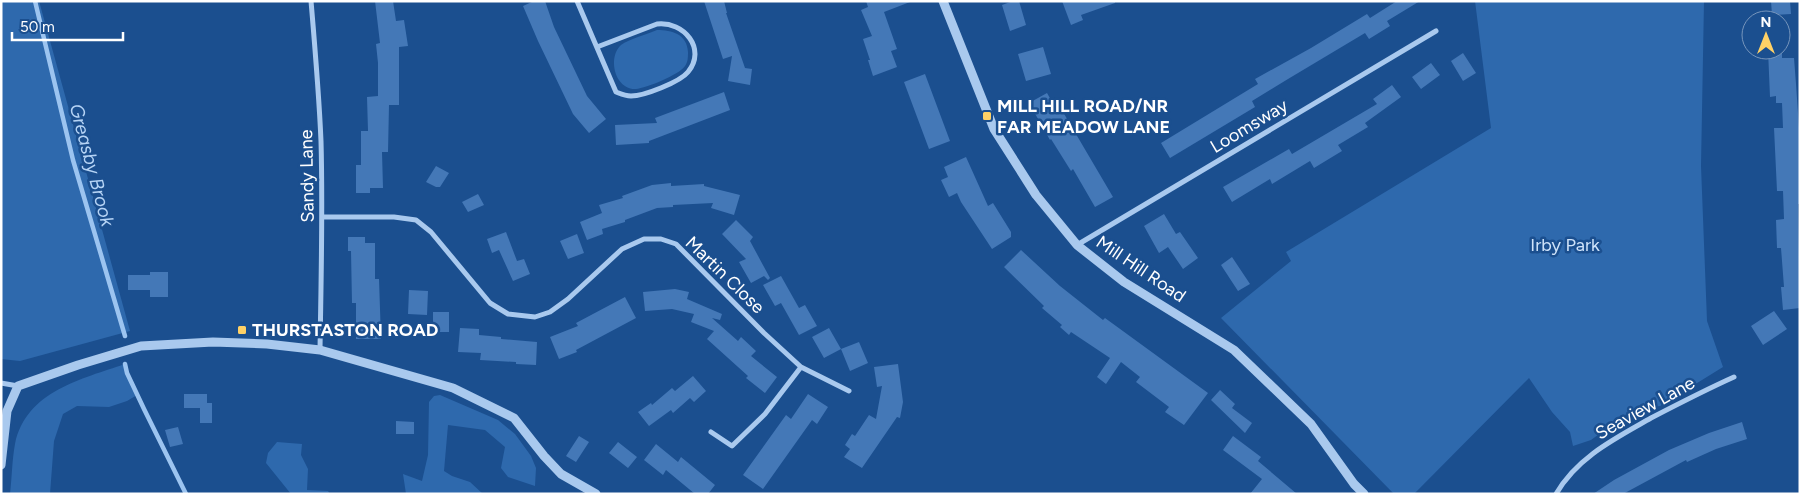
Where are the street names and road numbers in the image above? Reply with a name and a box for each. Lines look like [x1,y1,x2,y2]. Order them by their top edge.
street label: Loomsway [1206,94,1292,158]
street label: Sandy Lane [295,129,319,223]
street label: Mill Hill Road [1092,231,1190,307]
street label: Martin Close [681,232,769,318]
street label: Seaview Lane [1592,372,1699,444]

